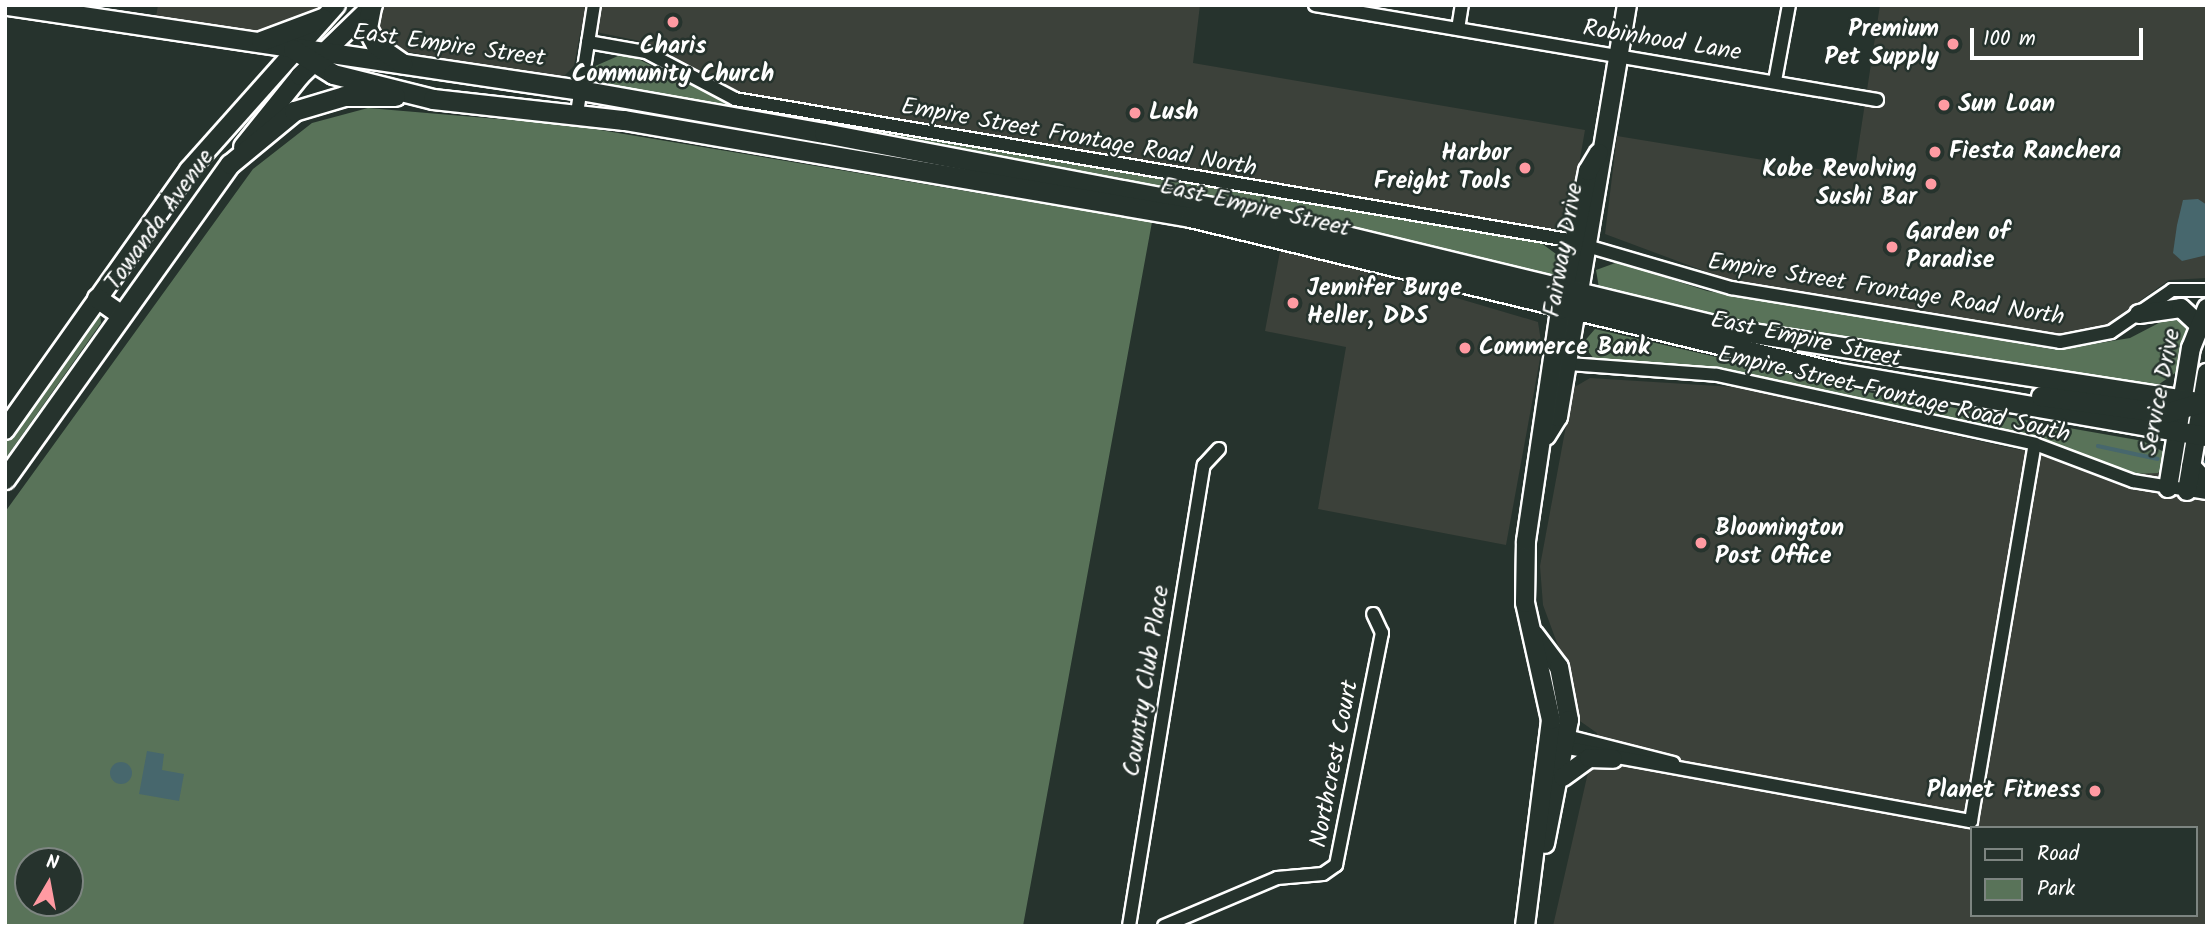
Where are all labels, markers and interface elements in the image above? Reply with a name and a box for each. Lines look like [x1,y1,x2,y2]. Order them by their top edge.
marker: Charis Community Church [665,14,681,30]
street label: Robinhood Lane [1581,14,1743,68]
scale bar [1974,14,2147,58]
place label: Premium Pet Supply [1824,16,1939,72]
street label: East Empire Street [351,18,547,74]
text: 100 m [1983,23,2036,56]
place label: Charis Community Church [572,33,774,89]
marker: Premium Pet Supply [1945,36,1961,52]
place label: Sun Loan [1958,91,2055,119]
street label: Empire Street Frontage Road North [899,93,1259,183]
marker: Sun Loan [1936,97,1952,113]
place label: Lush [1149,99,1198,127]
marker: Lush [1127,105,1143,121]
place label: Fiesta Ranchera [1949,138,2121,166]
place label: Harbor Freight Tools [1374,140,1511,196]
street label: Towanda Avenue [99,144,221,296]
marker: Fiesta Ranchera [1927,144,1943,160]
place label: Kobe Revolving Sushi Bar [1762,156,1917,212]
marker: Harbor Freight Tools [1517,160,1533,176]
street label: East Empire Street [1157,172,1353,244]
marker: Kobe Revolving Sushi Bar [1923,176,1939,192]
street label: Fairway Drive [1538,181,1590,319]
place label: Garden of Paradise [1906,219,2010,275]
marker: Garden of Paradise [1884,239,1900,255]
street label: Empire Street Frontage Road North [1706,248,2066,332]
place label: Jennifer Burge Heller, DDS [1307,275,1462,331]
marker: Jennifer Burge Heller, DDS [1285,295,1301,311]
street label: East Empire Street [1708,306,1904,374]
street label: Service Drive [2135,326,2187,458]
place label: Commerce Bank [1479,334,1649,362]
marker: Commerce Bank [1457,340,1473,356]
street label: Empire Street Frontage Road South [1715,340,2073,450]
place label: Bloomington Post Office [1715,515,1844,571]
marker: Bloomington Post Office [1693,535,1709,551]
street label: Country Club Place [1118,583,1176,779]
street label: Northcrest Court [1305,678,1365,850]
place label: Planet Fitness [1927,777,2081,805]
marker: Planet Fitness [2087,783,2103,799]
legend [1970,826,2198,917]
text: Road [2037,838,2079,871]
north arrow [14,847,84,917]
text: N [44,847,61,879]
text: Park [2037,873,2075,906]

